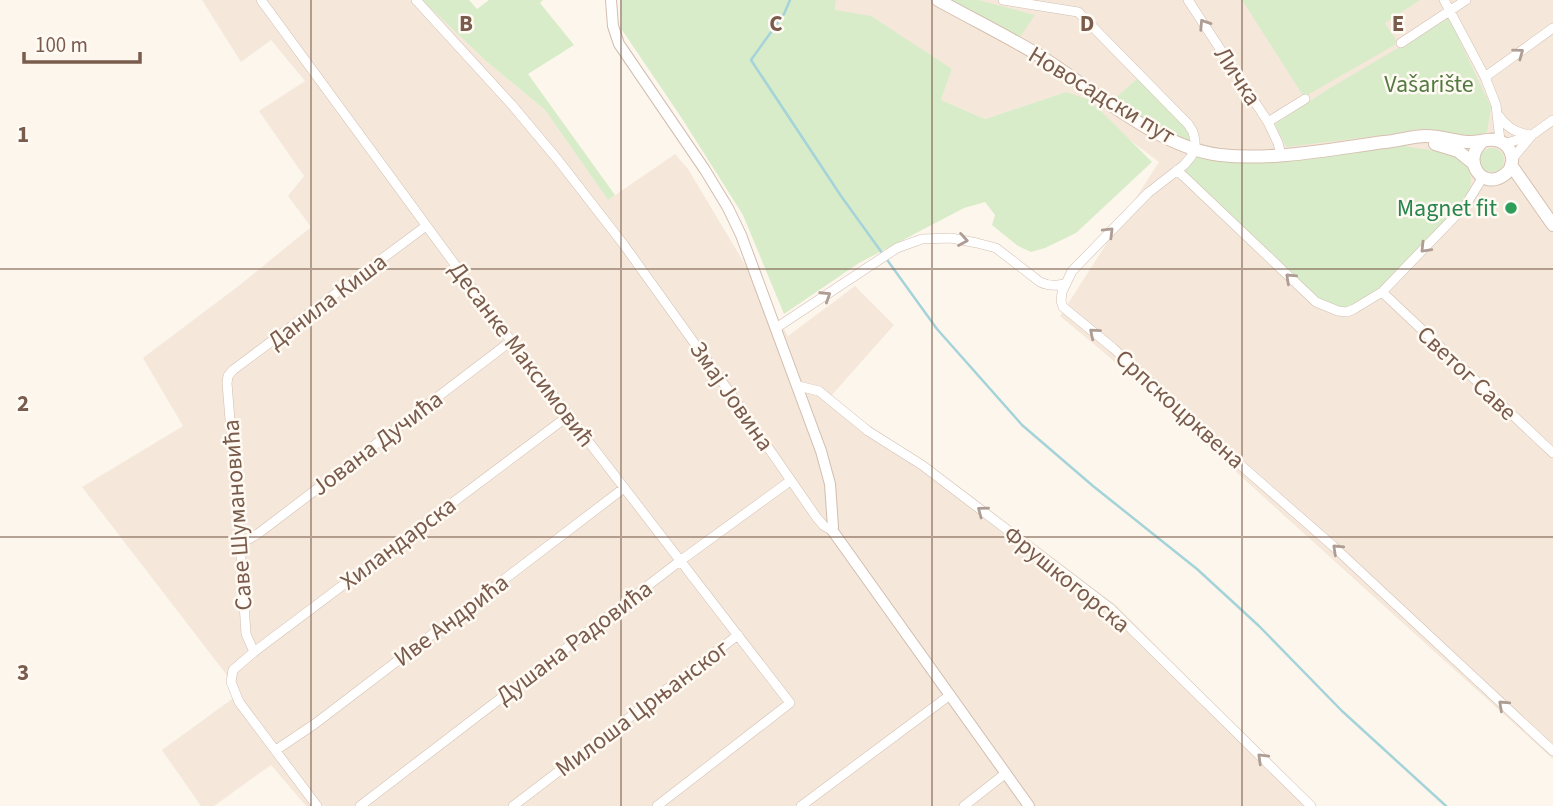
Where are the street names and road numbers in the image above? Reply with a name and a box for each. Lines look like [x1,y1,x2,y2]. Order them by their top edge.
street label: Новосадски пут [1022,38,1182,153]
street label: Личка [1205,40,1270,113]
street label: Данила Киша [260,245,394,358]
street label: Десанке Максимовић [440,254,603,454]
street label: Светог Саве [1409,318,1525,429]
street label: Змај Јовина [681,334,782,458]
street label: Српскоцрквена [1107,341,1252,477]
street label: Јована Дучића [304,382,450,505]
street label: Саве Шумановића [213,418,262,612]
street label: Хиландарска [333,488,464,599]
street label: Фрушкогорска [996,517,1138,642]
street label: Иве Андрића [386,565,516,675]
street label: Душана Радовића [489,572,660,713]
street label: Милоша Црњанског [548,631,737,786]

